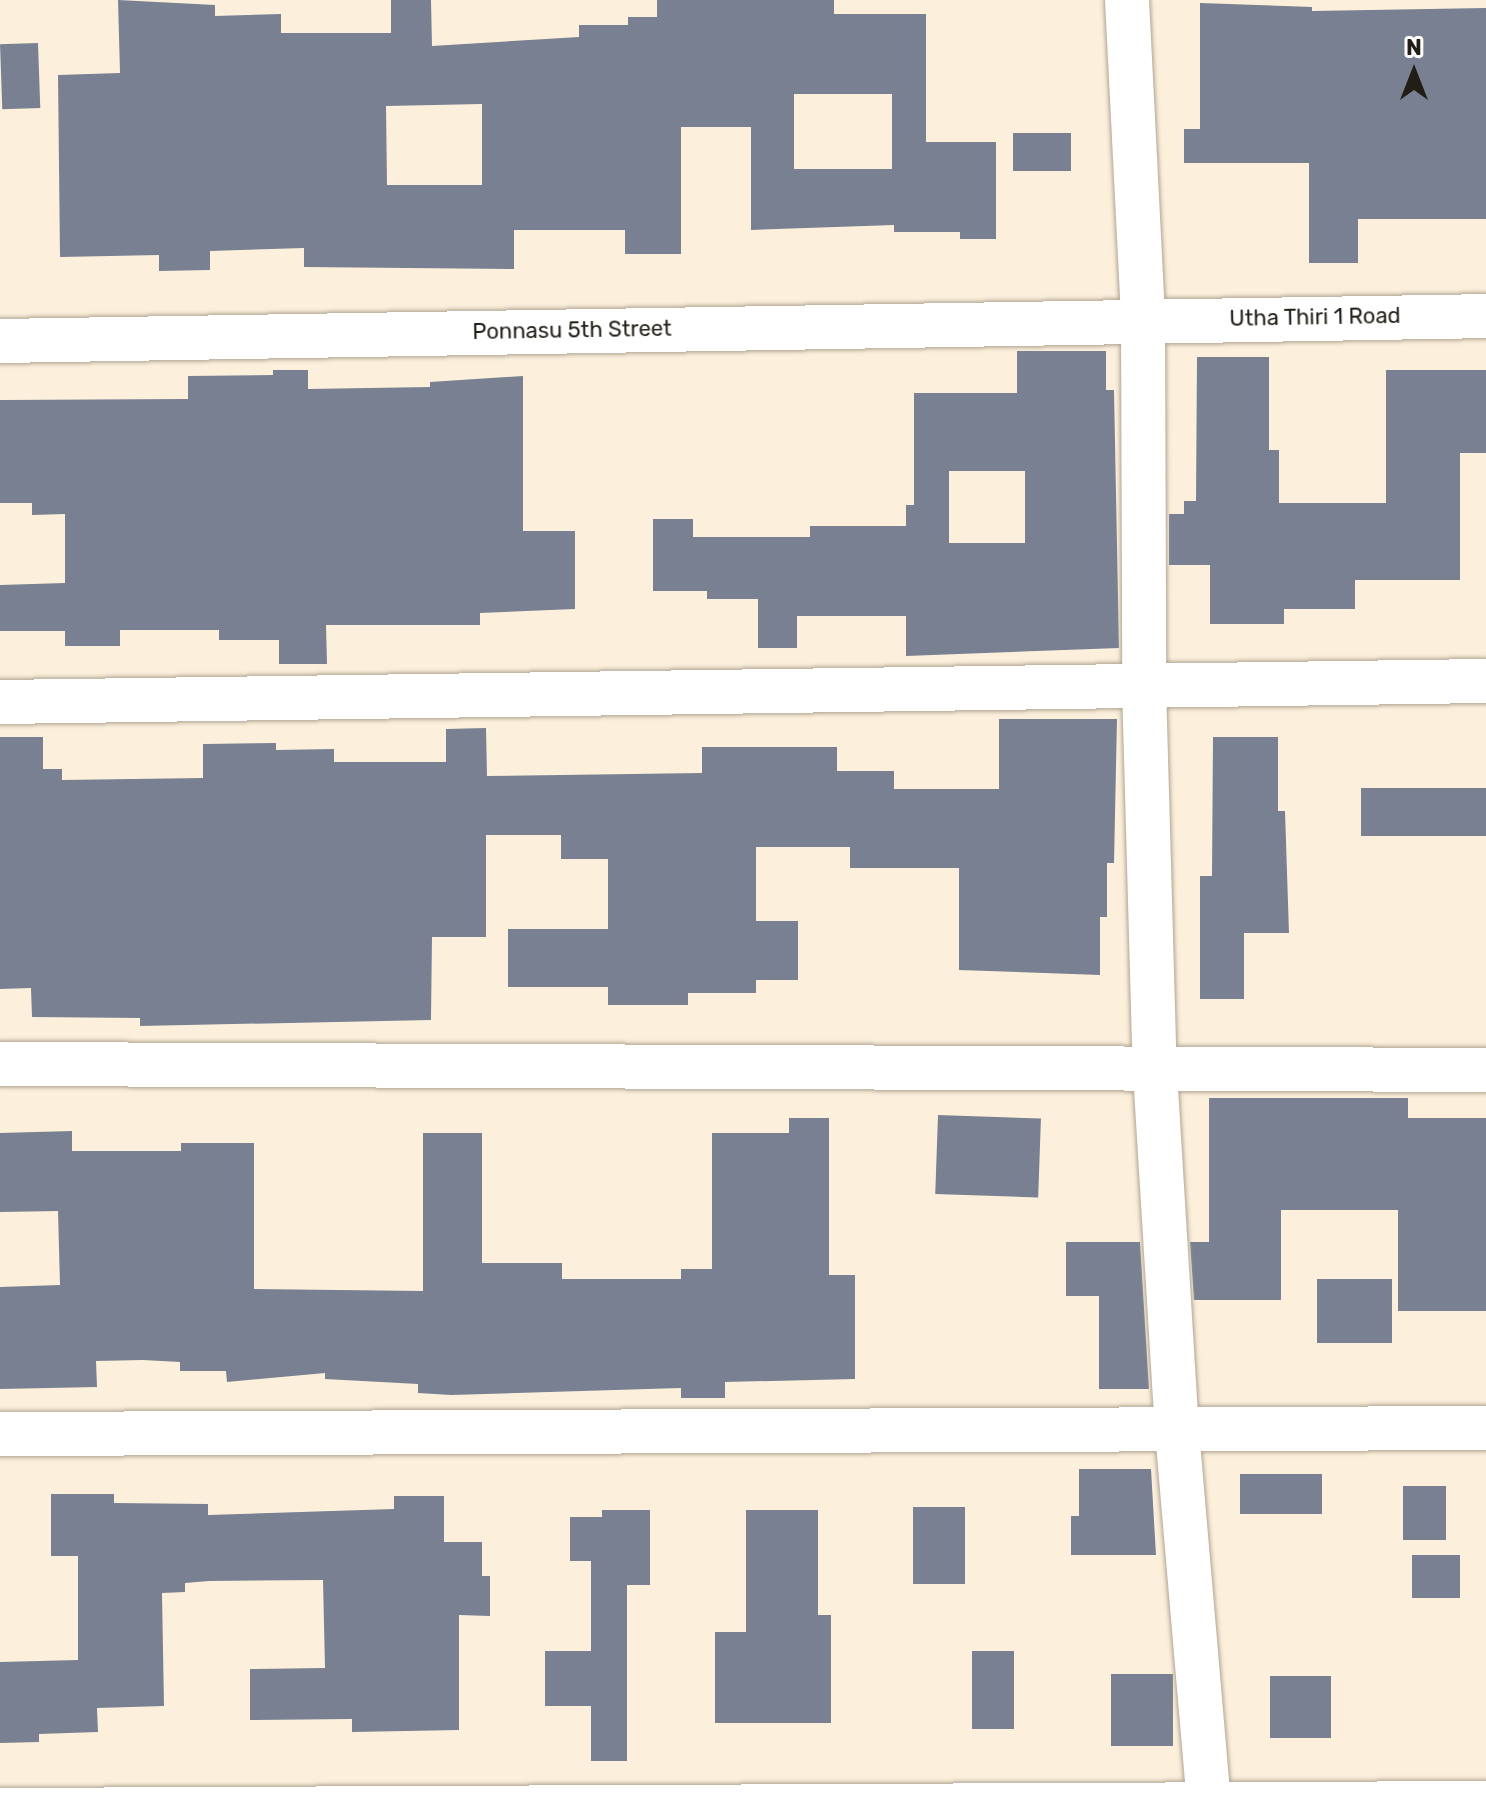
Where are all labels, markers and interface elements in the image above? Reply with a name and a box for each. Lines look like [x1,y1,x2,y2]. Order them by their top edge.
north arrow [1374,32,1454,112]
text: N [1406,34,1422,61]
street label: Utha Thiri 1 Road [1229,302,1401,332]
street label: Ponnasu 5th Street [472,315,672,345]

